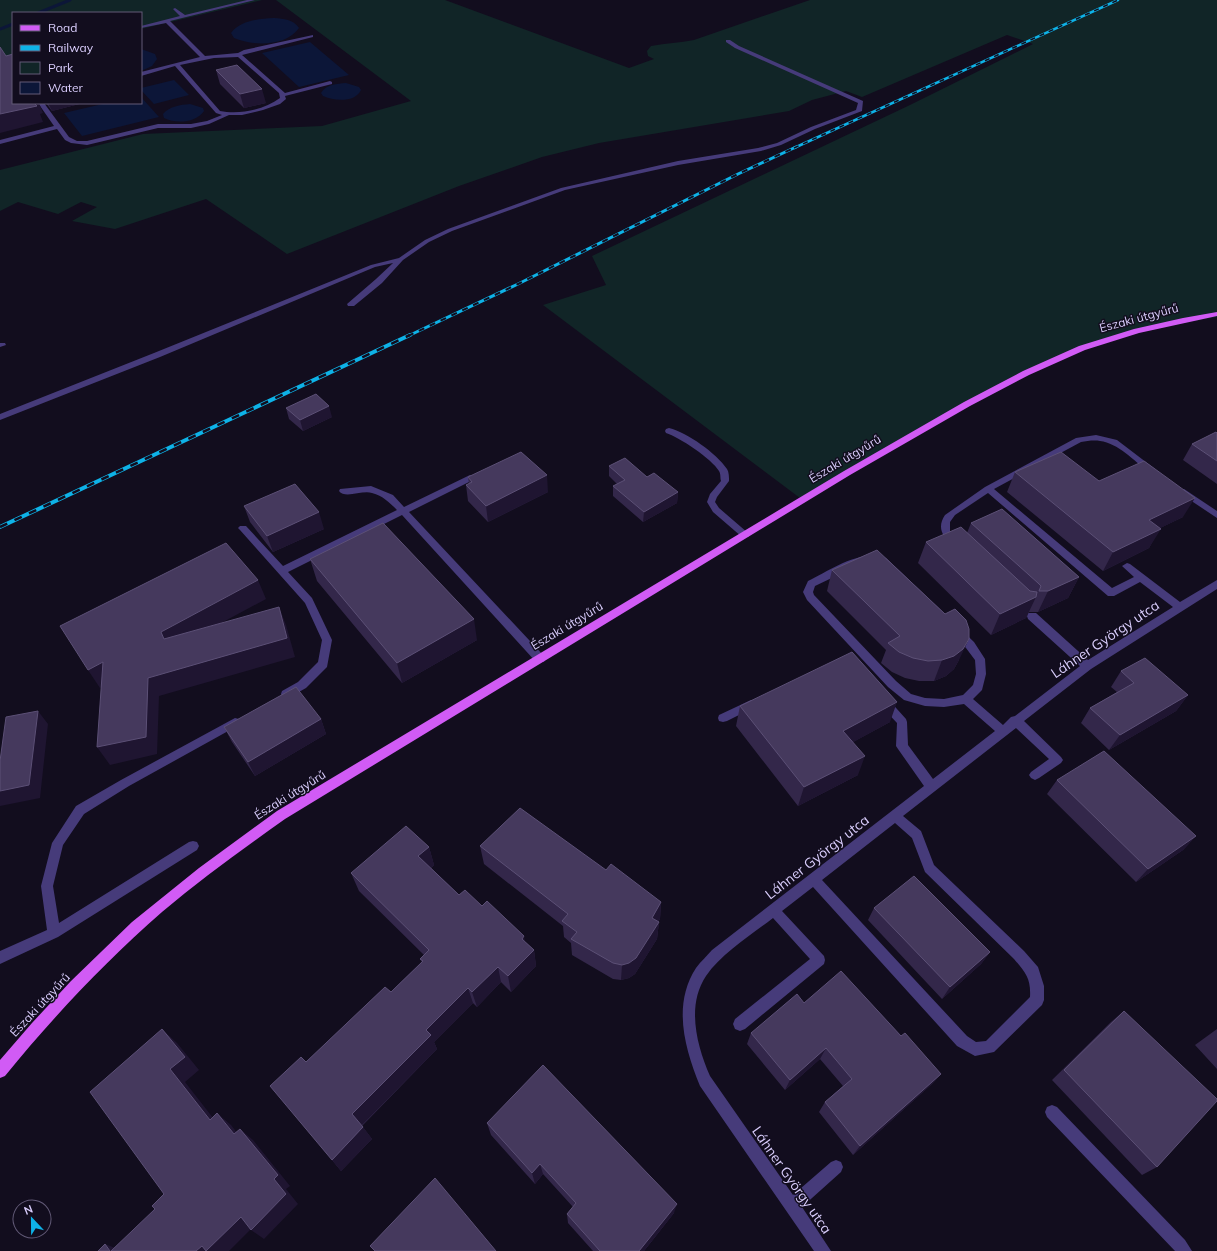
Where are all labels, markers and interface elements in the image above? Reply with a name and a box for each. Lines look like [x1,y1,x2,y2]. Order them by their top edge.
legend [12,12,142,104]
text: Road [48,20,77,35]
text: Railway [48,40,94,55]
text: Park [48,60,74,75]
text: Water [48,80,84,95]
street label: Északi útgyűrű [1098,300,1180,335]
street label: Északi útgyűrű [806,431,883,486]
street label: Láhner György utca [1047,596,1163,682]
street label: Északi útgyűrű [528,598,605,653]
street label: Északi útgyűrű [251,767,328,822]
street label: Láhner György utca [761,811,873,903]
street label: Északi útgyűrű [6,970,73,1039]
street label: Láhner György utca [748,1123,836,1237]
north arrow [12,1199,52,1239]
text: N [22,1202,35,1218]

